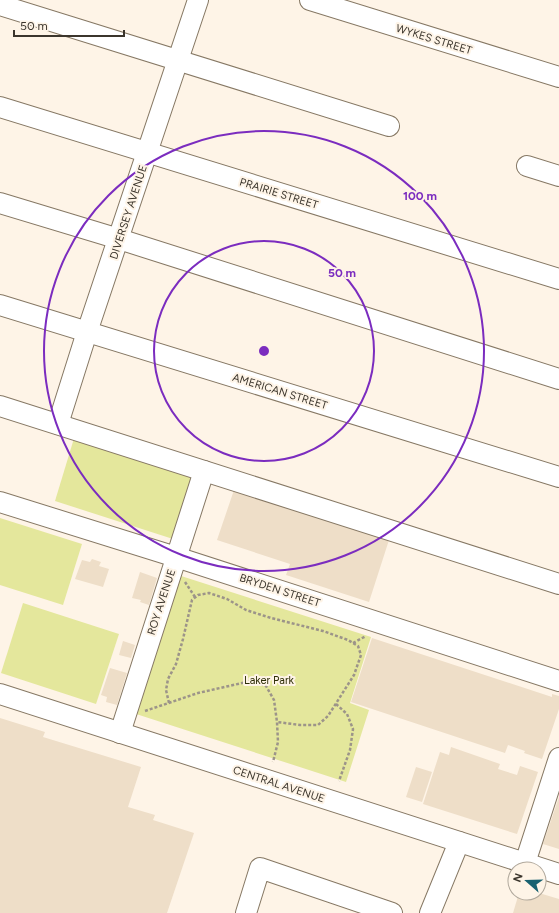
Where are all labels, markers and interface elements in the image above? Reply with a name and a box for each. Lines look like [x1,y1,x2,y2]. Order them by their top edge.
scale bar [14,12,124,38]
text: 50 m [20,19,48,33]
street label: WYKES STREET [394,22,473,57]
street label: DIVERSEY AVENUE [107,163,150,261]
street label: PRAIRIE STREET [238,175,320,212]
text: 100 m [403,189,437,203]
text: 50 m [328,266,356,280]
centre of rings [257,344,271,358]
street label: AMERICAN STREET [231,371,329,412]
street label: ROY AVENUE [145,568,178,637]
street label: BRYDEN STREET [238,571,322,610]
park label: Laker Park [244,674,295,687]
street label: CENTRAL AVENUE [231,764,326,805]
north arrow [507,861,547,901]
text: N [511,872,526,884]

